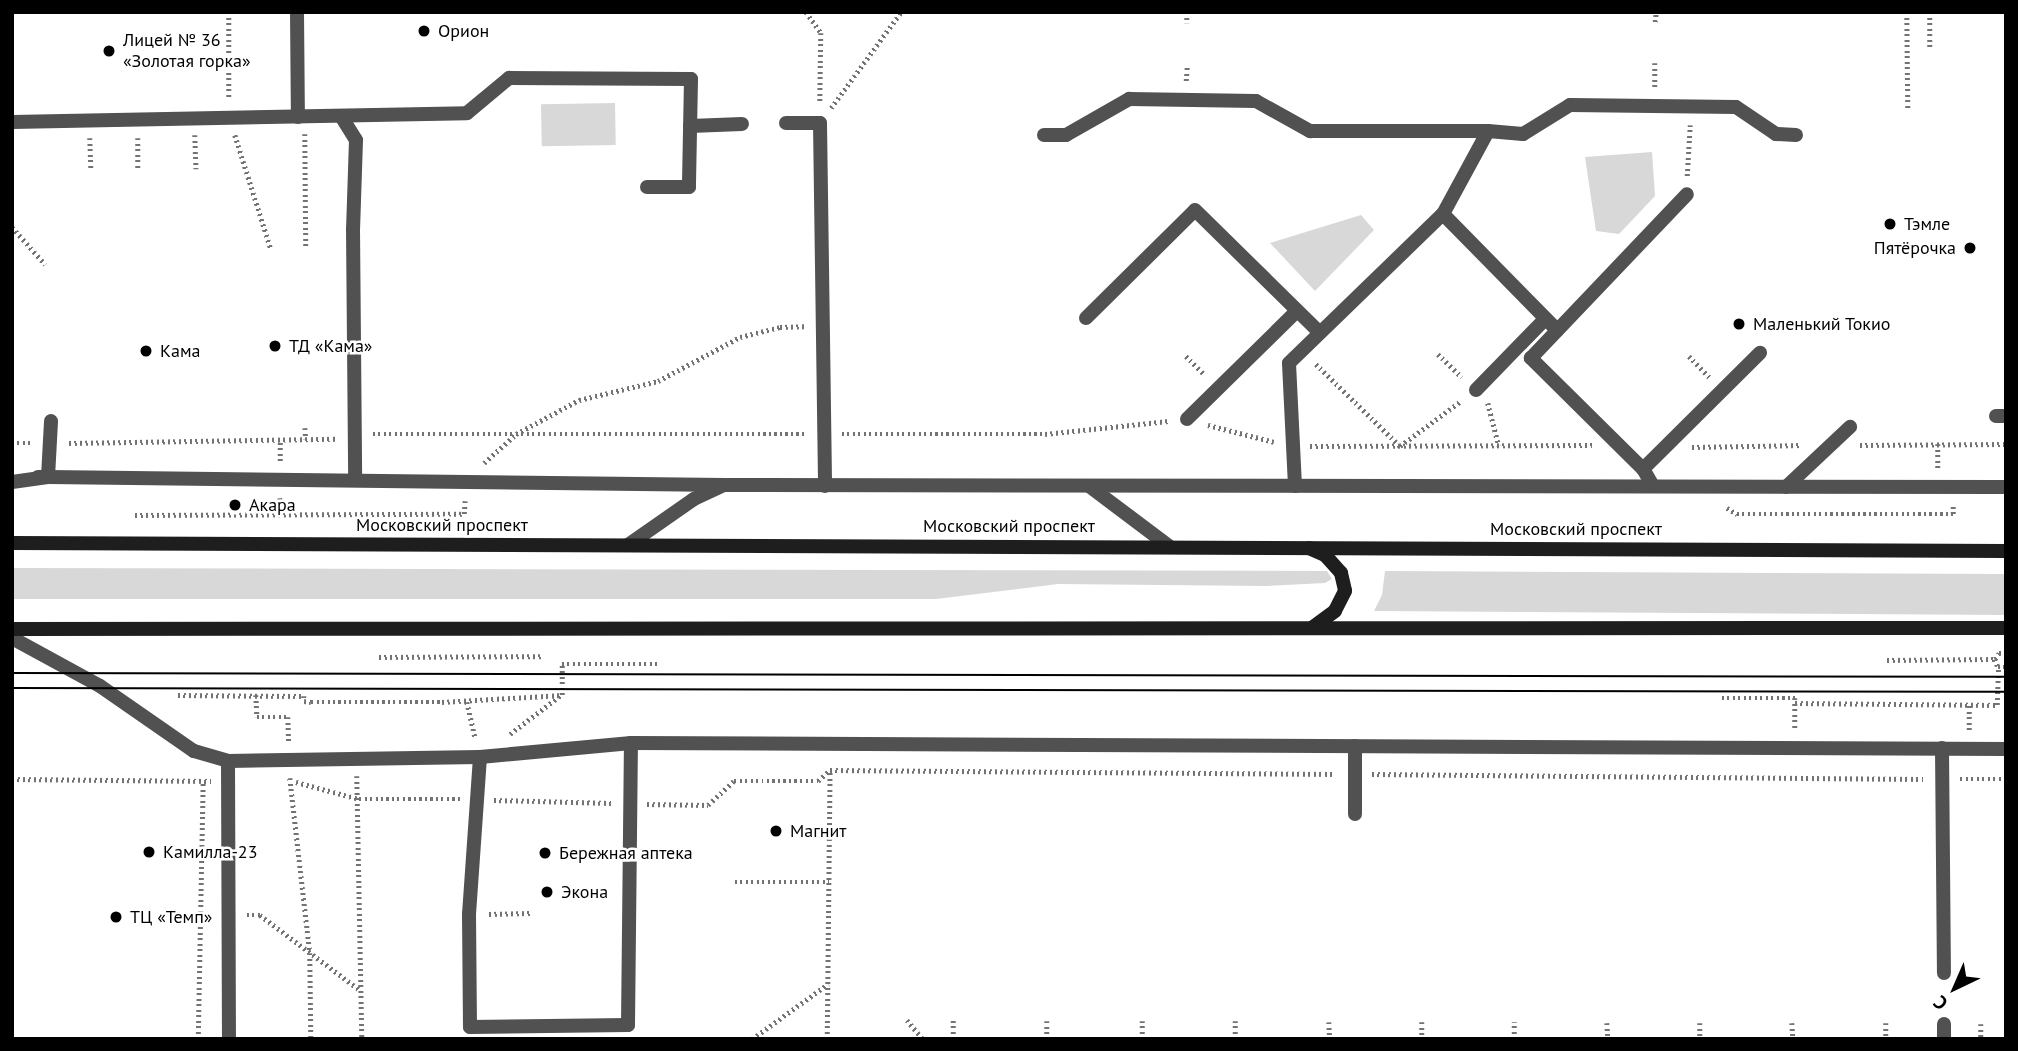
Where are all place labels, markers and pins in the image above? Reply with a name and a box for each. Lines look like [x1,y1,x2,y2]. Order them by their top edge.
place label: Орион [438,20,489,42]
marker: Орион [416,23,432,39]
place label: Лицей № 36 «Золотая горка» [123,30,251,72]
marker: Лицей № 36 «Золотая горка» [101,43,117,59]
place label: Тэмле [1904,213,1950,235]
marker: Тэмле [1882,216,1898,232]
place label: Пятёрочка [1874,237,1956,259]
marker: Пятёрочка [1962,240,1978,256]
place label: Маленький Токио [1753,313,1891,335]
marker: Маленький Токио [1731,316,1747,332]
place label: ТД «Кама» [289,335,372,357]
marker: ТД «Кама» [267,338,283,354]
place label: Кама [160,340,200,362]
marker: Кама [138,343,154,359]
place label: Акара [249,494,296,516]
marker: Акара [227,497,243,513]
place label: Магнит [790,820,847,842]
marker: Магнит [768,823,784,839]
place label: Камилла-23 [163,841,257,863]
place label: Бережная аптека [559,842,693,864]
marker: Камилла-23 [141,844,157,860]
marker: Бережная аптека [537,845,553,861]
place label: Экона [561,881,608,903]
marker: Экона [539,884,555,900]
place label: ТЦ «Темп» [130,906,212,928]
marker: ТЦ «Темп» [108,909,124,925]

